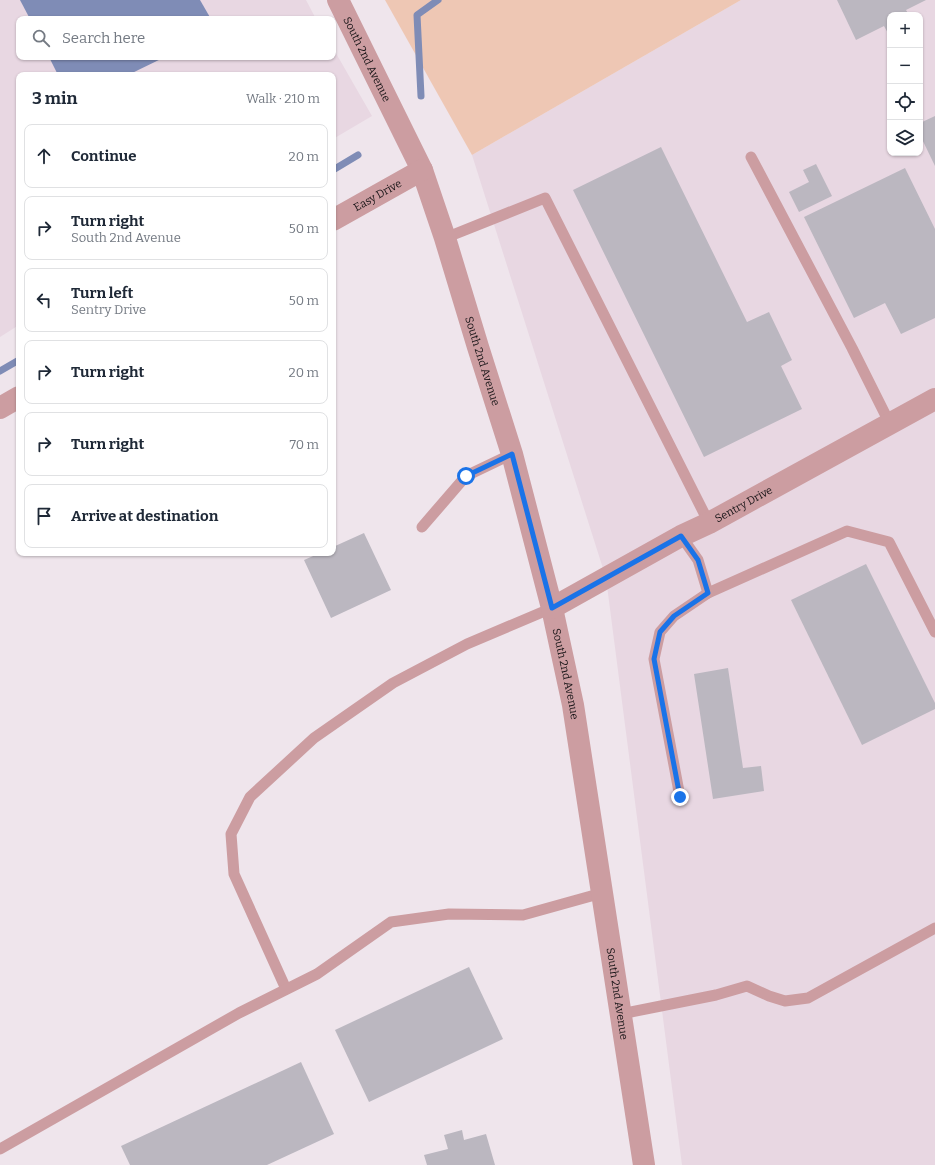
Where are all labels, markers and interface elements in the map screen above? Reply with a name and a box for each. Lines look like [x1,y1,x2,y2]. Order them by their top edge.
map controls [887,12,923,156]
button: + [887,12,923,48]
street label: South 2nd Avenue [340,15,393,104]
search box [16,16,336,60]
icon: search [30,27,52,49]
text: Search here [62,29,145,47]
button: − [887,48,923,84]
button: locate [887,84,923,120]
text: 3 min [32,88,77,109]
text: Walk · 210 m [246,91,320,106]
button: layers [887,120,923,156]
icon: ahead [33,145,55,167]
text: Continue [71,147,137,165]
text: 20 m [289,149,319,164]
street label: Easy Drive [351,177,404,214]
text: Turn right [71,212,144,230]
icon: right [33,217,55,239]
text: 50 m [289,221,319,236]
text: South 2nd Avenue [71,230,181,245]
text: Turn left [71,284,133,302]
icon: left [33,289,55,311]
text: 50 m [289,293,319,308]
text: Sentry Drive [71,302,146,317]
street label: South 2nd Avenue [462,315,502,407]
icon: right [33,361,55,383]
text: Turn right [71,363,144,381]
text: 20 m [289,365,319,380]
icon: right [33,433,55,455]
text: Turn right [71,435,144,453]
text: 70 m [289,437,319,452]
route start [457,467,475,485]
street label: Sentry Drive [713,483,775,525]
icon: arrive [33,505,55,527]
text: Arrive at destination [71,507,218,525]
street label: South 2nd Avenue [550,627,581,720]
route end [671,788,689,806]
street label: South 2nd Avenue [604,947,631,1041]

